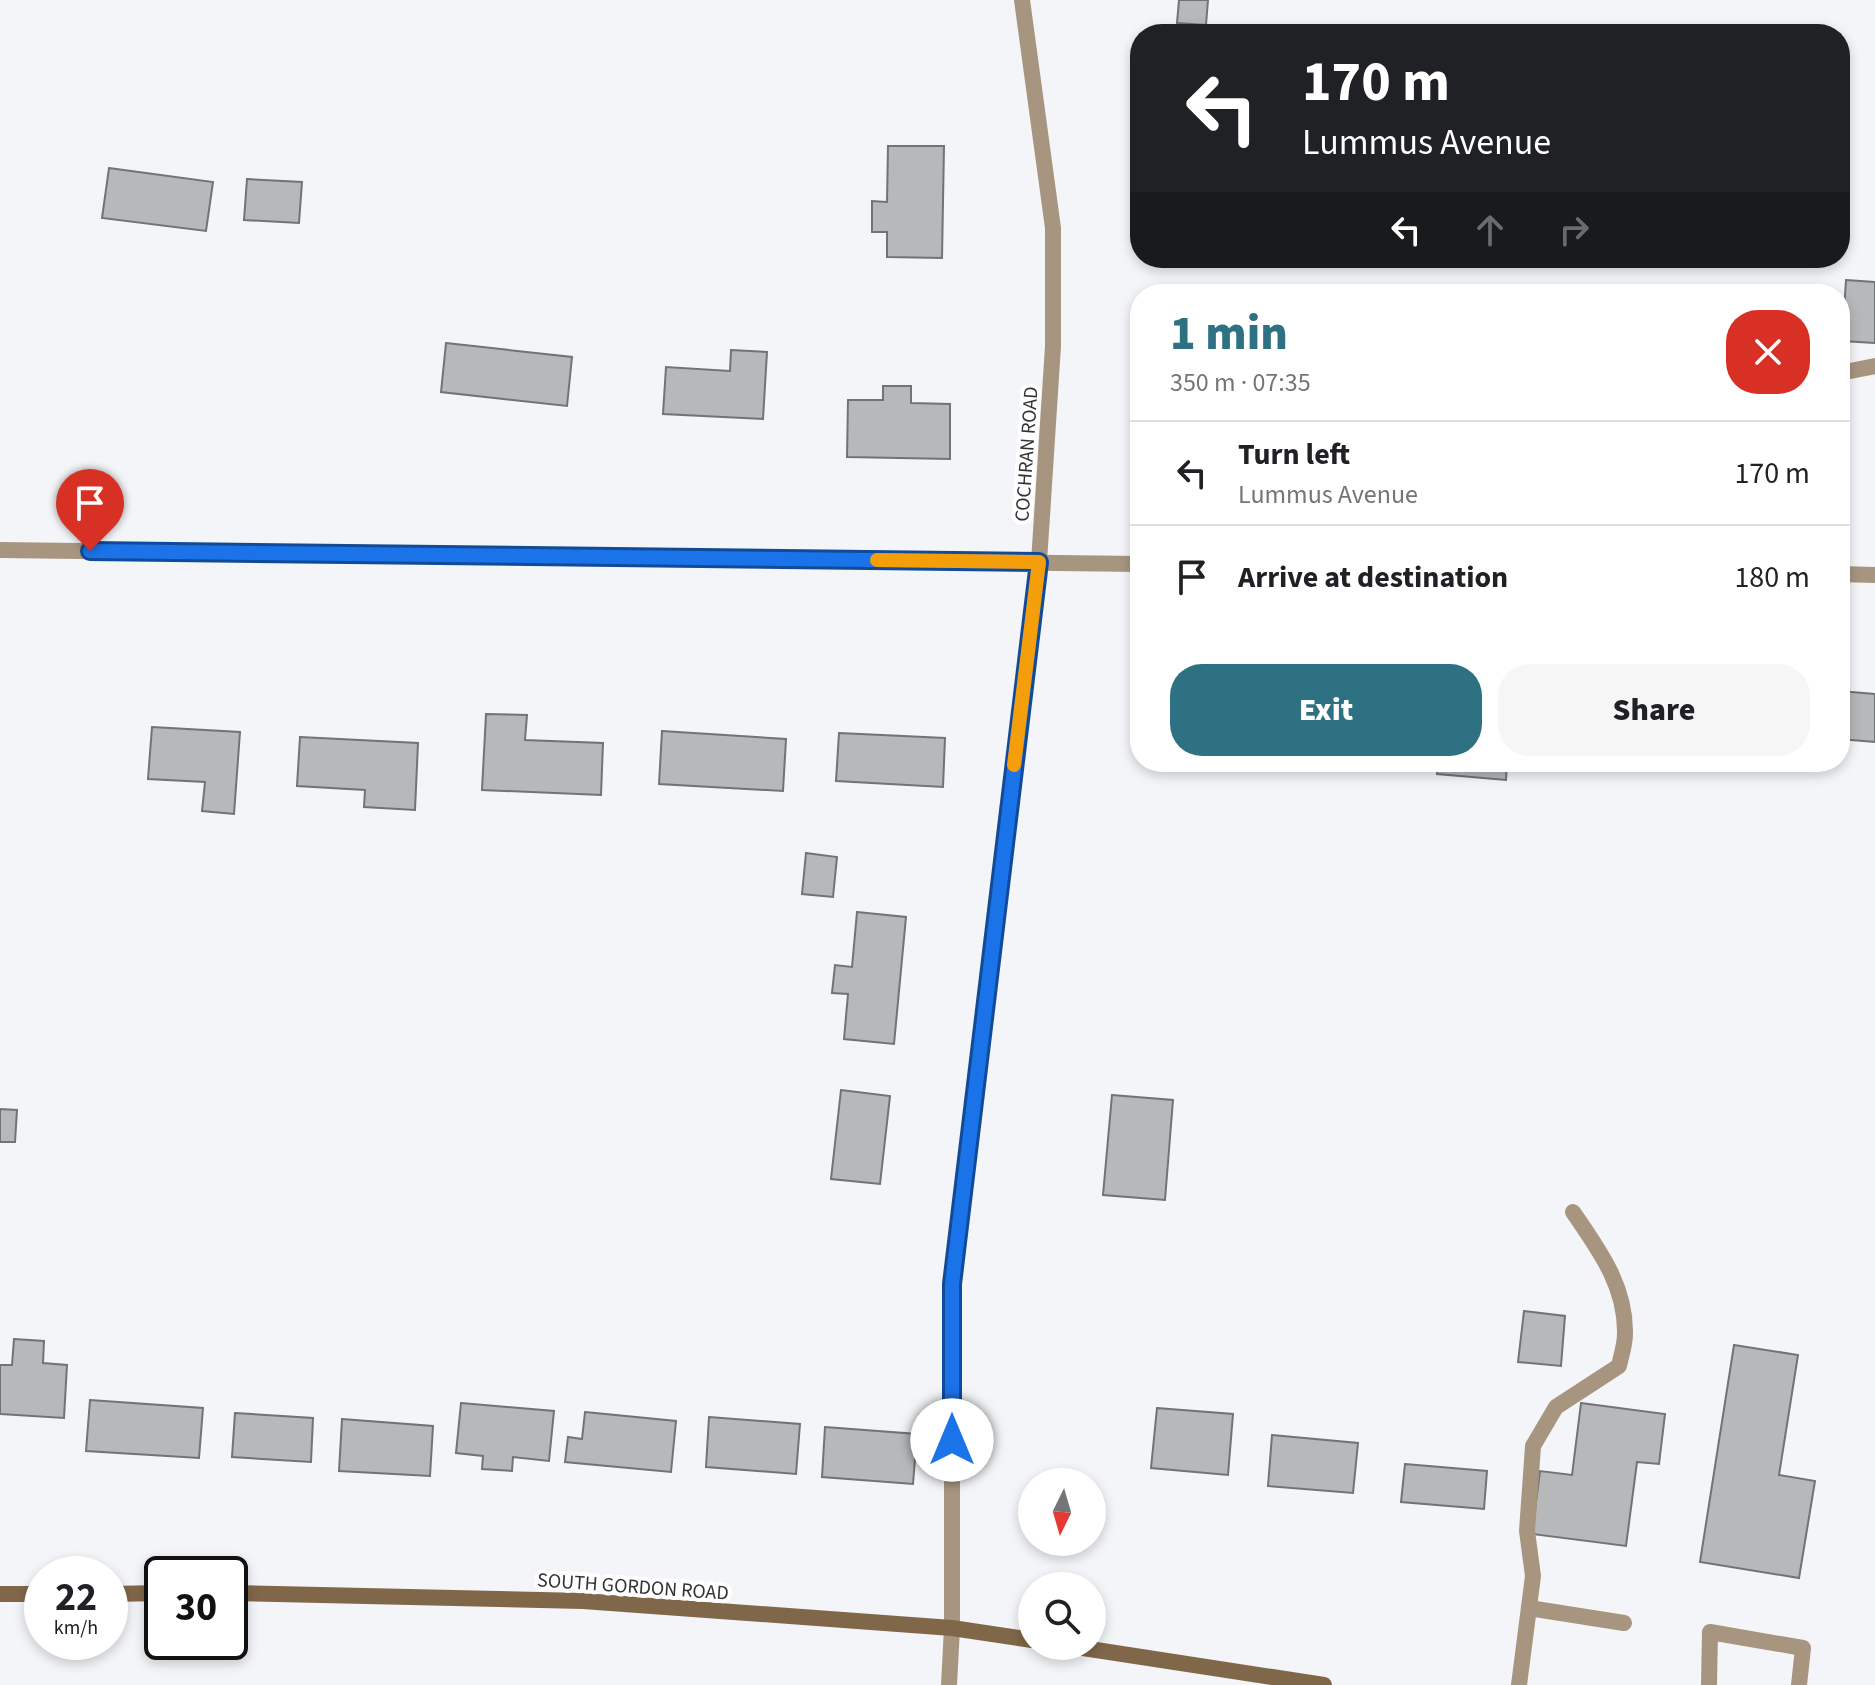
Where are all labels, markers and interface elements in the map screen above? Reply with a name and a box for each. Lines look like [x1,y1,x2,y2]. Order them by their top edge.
text: 170 m [1302,43,1450,122]
icon: left [1170,56,1274,160]
text: Lummus Avenue [1302,117,1551,168]
icon: left [1384,208,1428,252]
icon: ahead [1468,208,1512,252]
icon: right [1552,208,1596,252]
text: 1 min [1170,300,1288,368]
button: close [1726,310,1810,394]
text: 350 m · 07:35 [1170,364,1311,401]
street label: COCHRAN ROAD [1008,386,1046,523]
text: Turn left [1238,433,1350,476]
icon: left [1170,451,1214,495]
text: 170 m [1734,452,1810,495]
pin [56,469,124,551]
text: Lummus Avenue [1238,476,1418,513]
icon: arrive [68,481,112,525]
icon: arrive [1170,555,1214,599]
text: Arrive at destination [1238,556,1508,599]
text: 180 m [1734,556,1810,599]
button: Exit [1170,664,1482,756]
button: Share [1498,664,1810,756]
position arrow [910,1398,994,1482]
north arrow [1018,1468,1106,1556]
map controls [1018,1468,1106,1660]
speed limit sign: 30 [144,1556,248,1660]
street label: SOUTH GORDON ROAD [536,1566,730,1608]
text: 22 [55,1569,97,1626]
button: search [1018,1572,1106,1660]
text: km/h [54,1614,98,1642]

